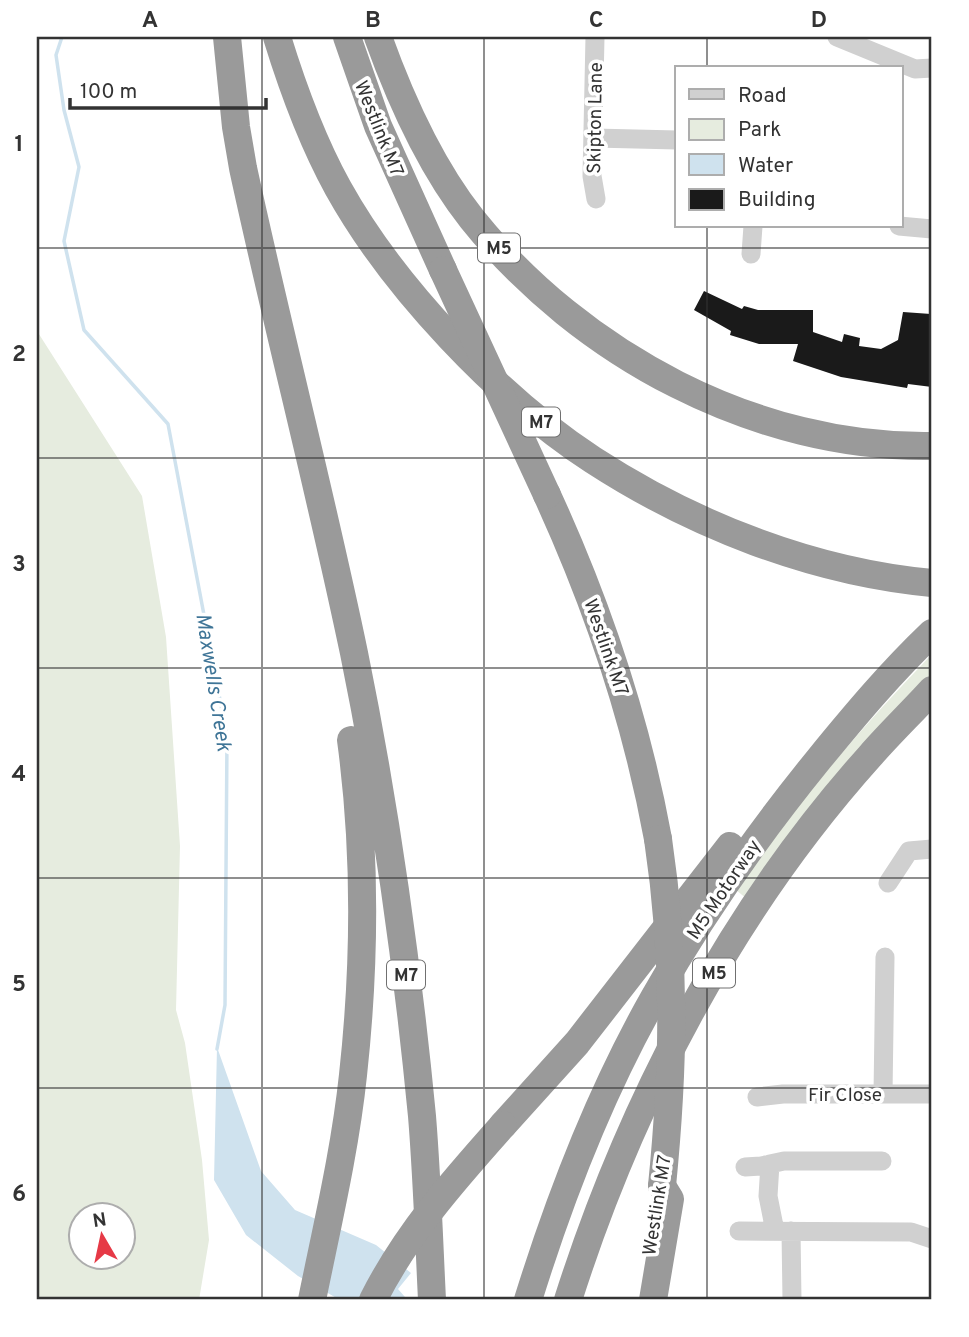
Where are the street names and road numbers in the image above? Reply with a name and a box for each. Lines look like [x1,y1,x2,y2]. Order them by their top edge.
street label: Skipton Lane [583,62,609,174]
street label: Westlink M7 [348,77,408,180]
road number: M5 [478,234,520,262]
road number: M7 [522,408,560,436]
street label: Westlink M7 [577,596,633,700]
street label: M5 Motorway [682,835,767,945]
road number: M5 [693,958,735,988]
road number: M7 [387,960,425,990]
street label: Fir Close [808,1084,882,1108]
street label: Westlink M7 [638,1153,678,1257]

